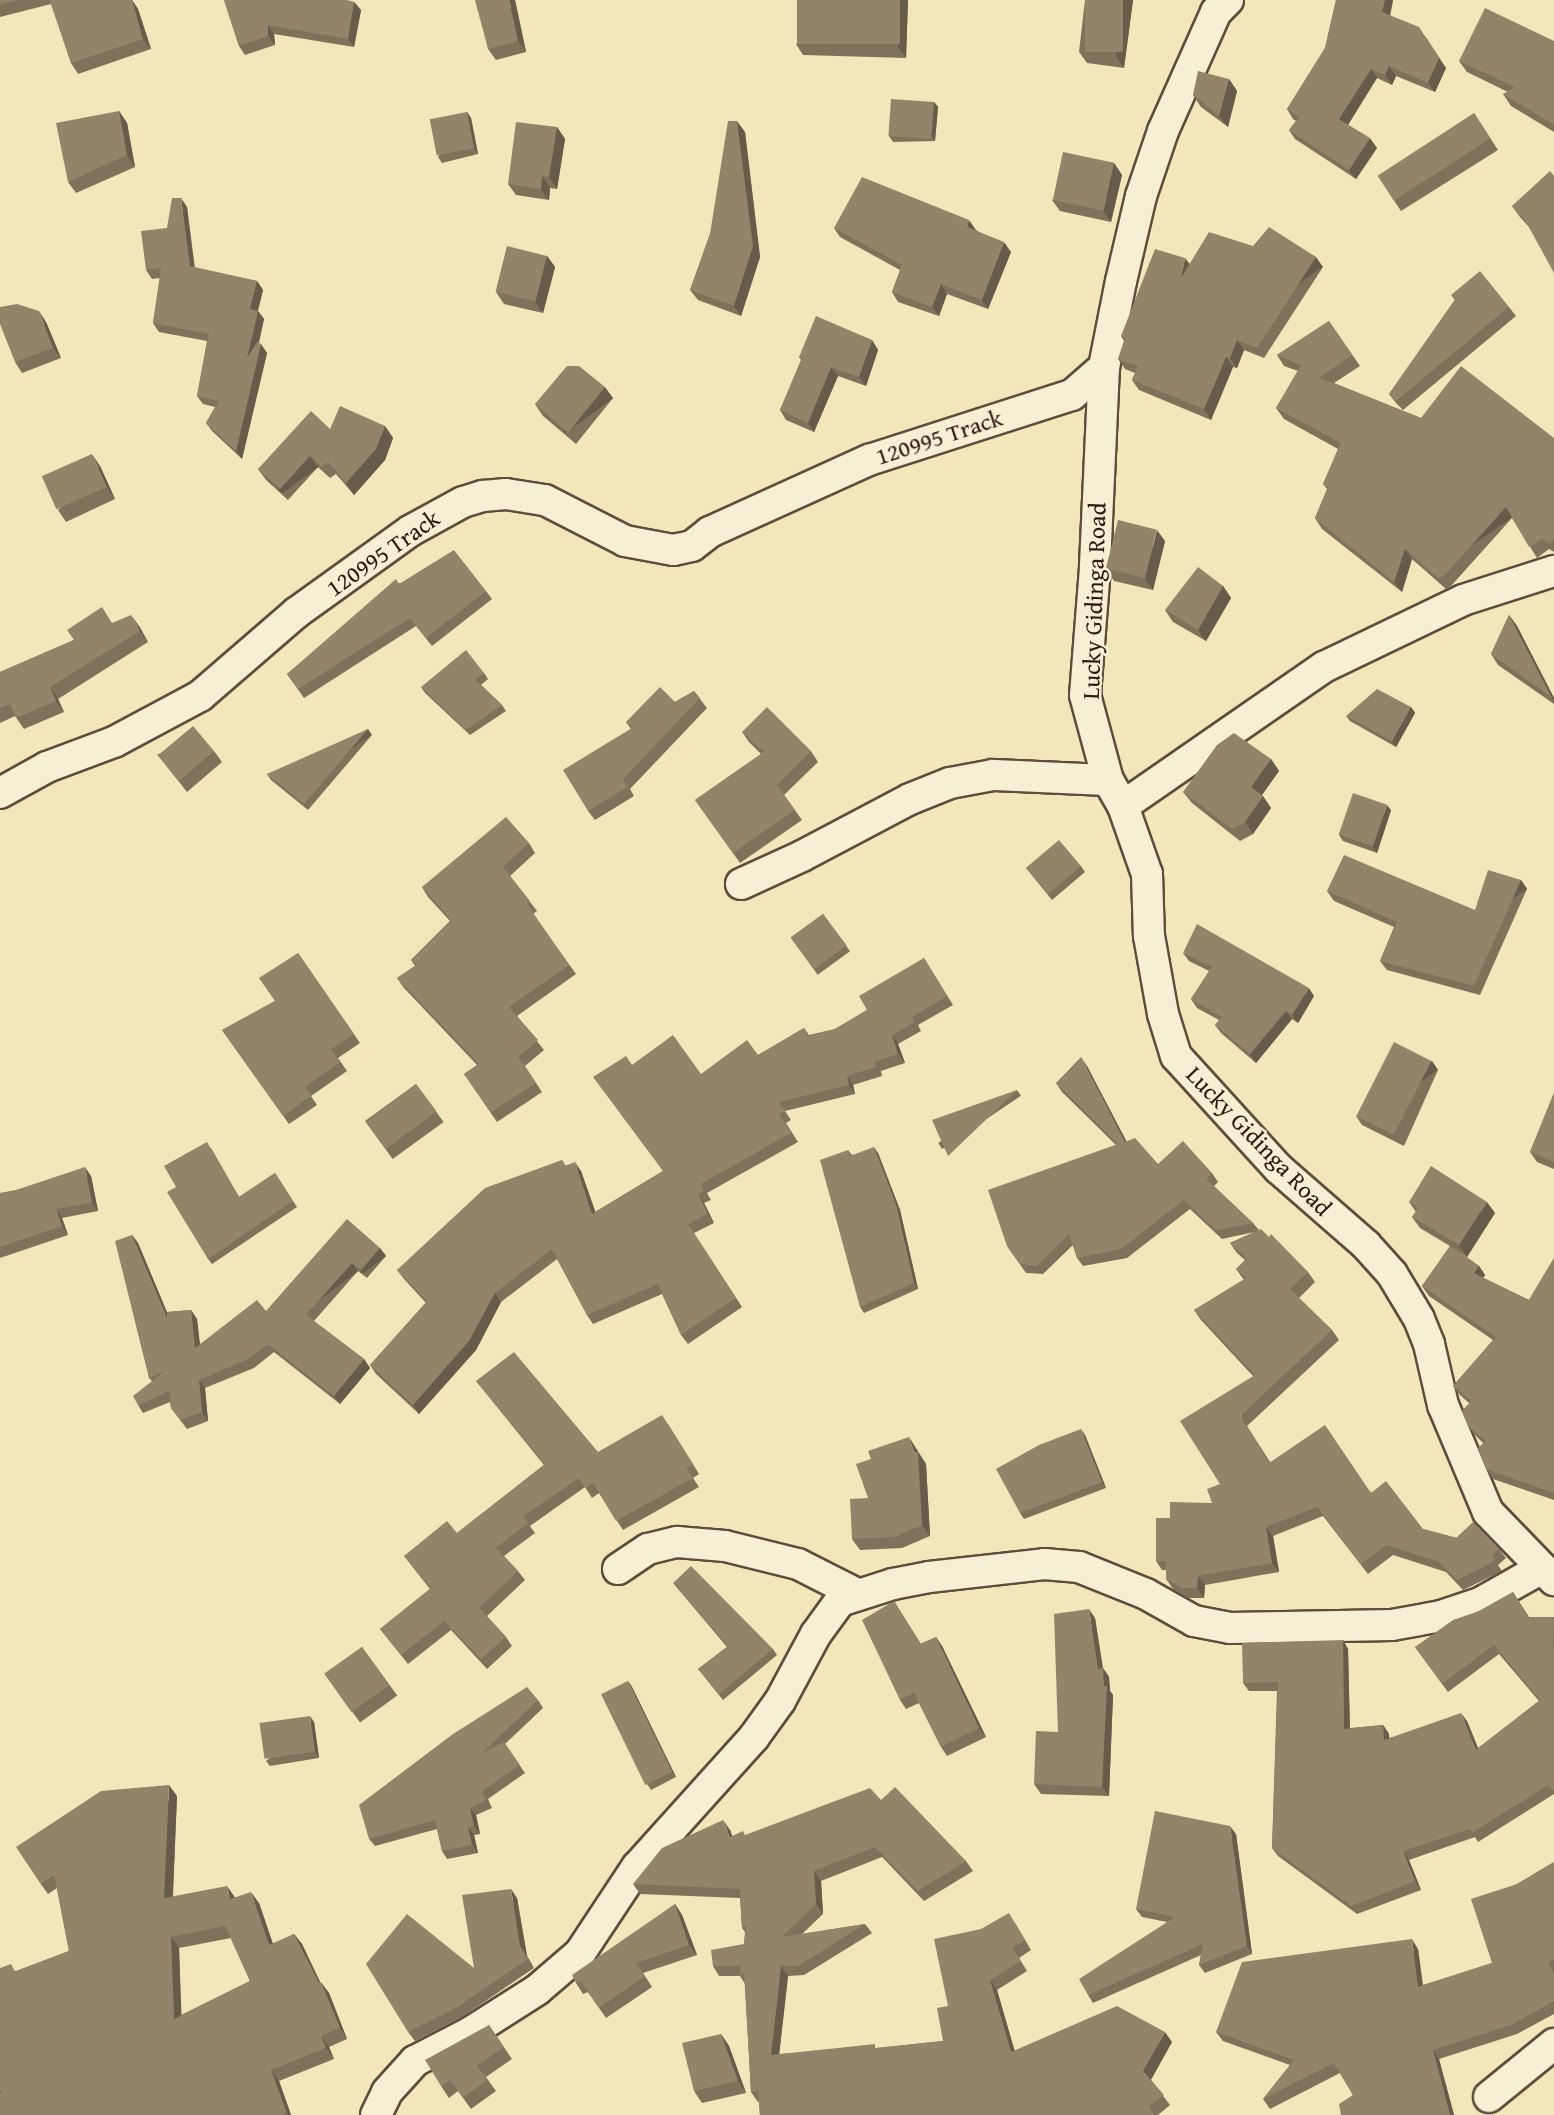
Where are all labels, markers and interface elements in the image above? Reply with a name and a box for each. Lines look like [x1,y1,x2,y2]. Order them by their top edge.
street label: 120995 Track [872,403,1006,471]
street label: Lucky Gidinga Road [1076,502,1112,700]
street label: 120995 Track [321,503,445,603]
street label: Lucky Gidinga Road [1180,1060,1338,1222]

